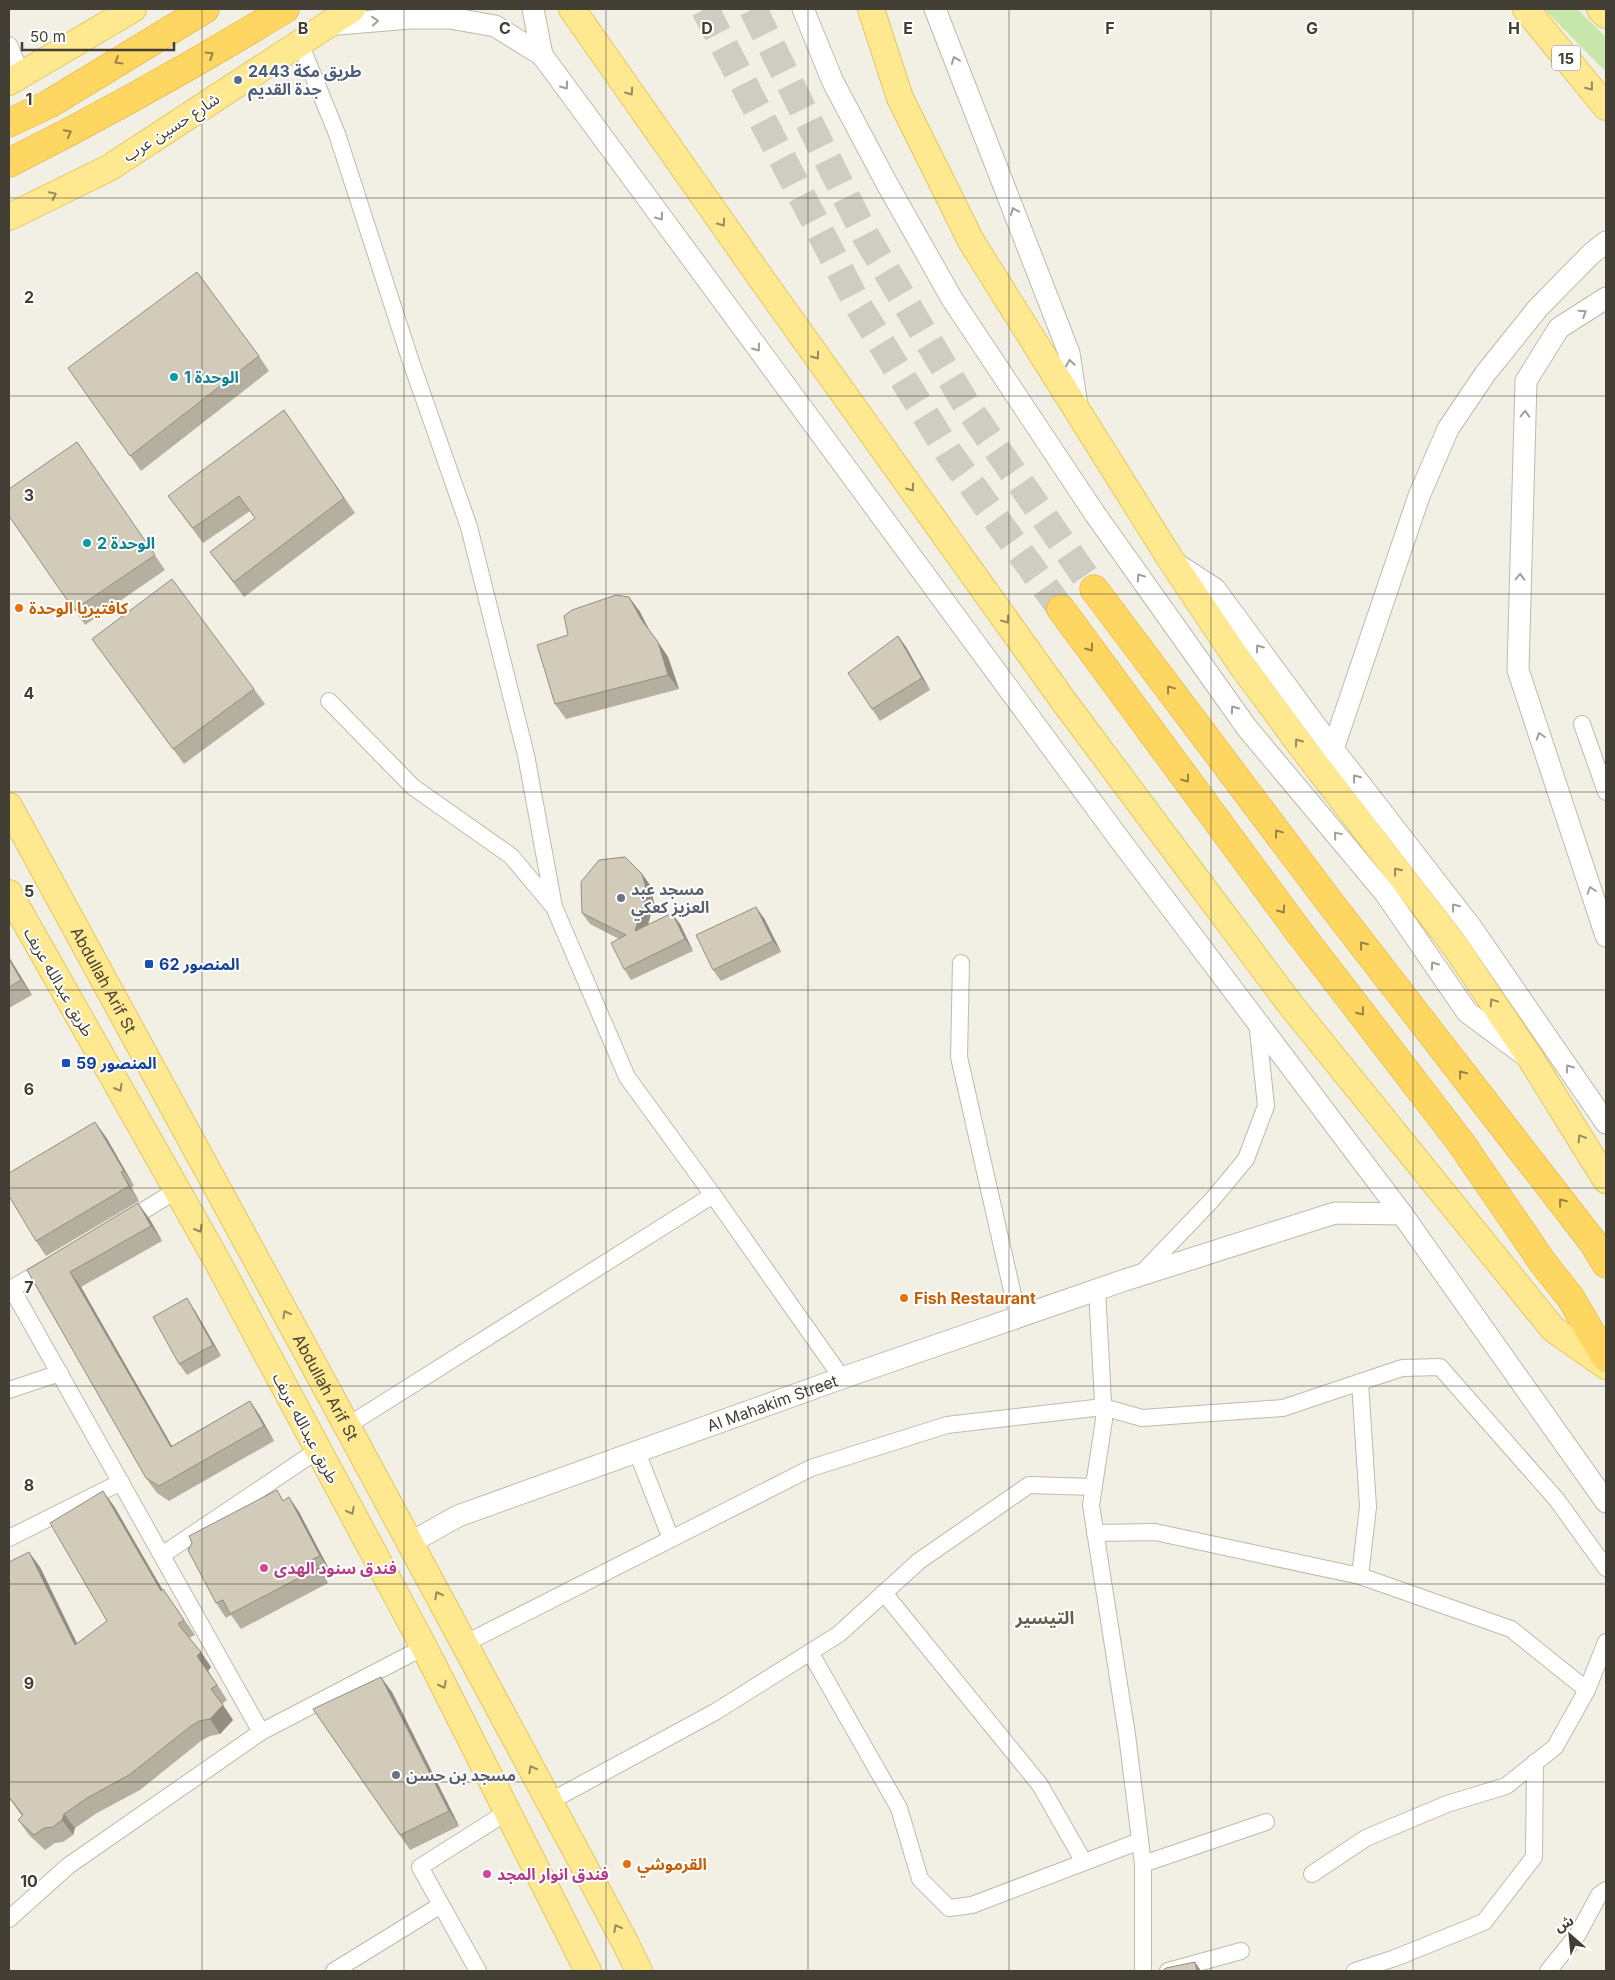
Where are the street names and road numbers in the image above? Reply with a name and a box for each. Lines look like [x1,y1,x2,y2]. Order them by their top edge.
road number: 15 [1552,46,1580,70]
street label: شارع حسين عرب [119,88,225,168]
street label: Abdullah Arif St [67,923,141,1036]
street label: طريق عبدالله عريف [19,924,98,1041]
street label: Abdullah Arif St [289,1331,363,1444]
street label: طريق عبدالله عريف [268,1369,344,1487]
street label: Al Mahakim Street [704,1370,840,1436]

